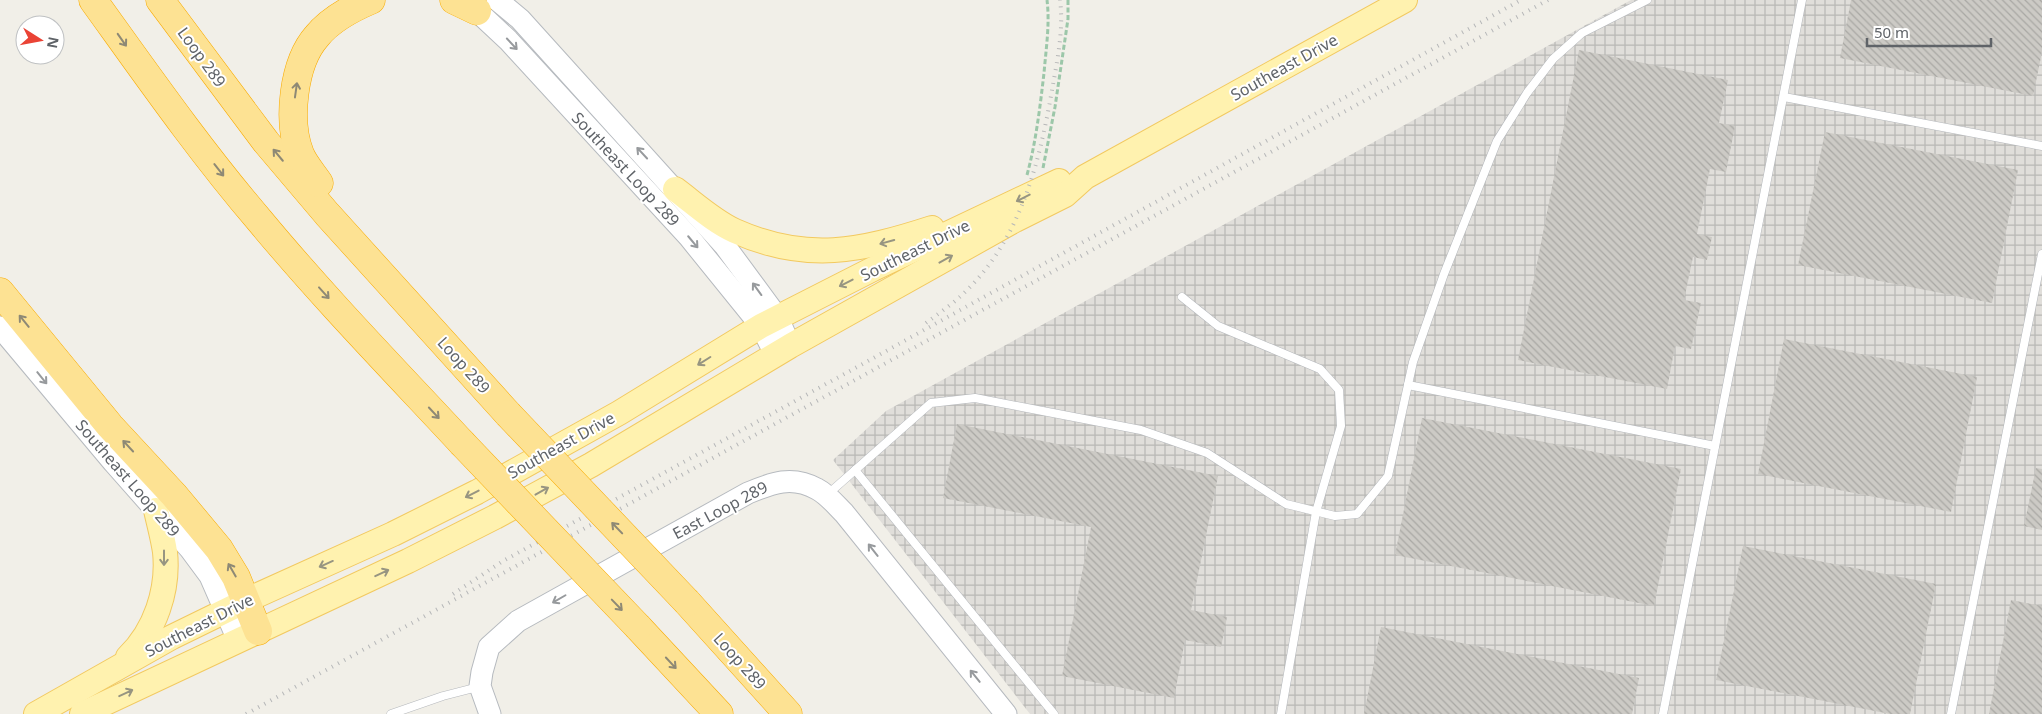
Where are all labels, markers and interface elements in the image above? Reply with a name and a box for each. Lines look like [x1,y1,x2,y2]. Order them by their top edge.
north arrow [15,15,65,65]
scale bar [1867,15,1991,47]
text: 50 m [1874,22,1909,42]
street label: Loop 289 [173,23,231,91]
street label: Southeast Drive [1227,28,1341,106]
one-way arrow [117,33,127,47]
text: N [43,35,64,50]
one-way arrow [506,38,518,51]
one-way arrow [291,82,301,98]
street label: Southeast Loop 289 [567,107,685,231]
one-way arrow [636,147,648,160]
one-way arrow [272,149,283,162]
one-way arrow [214,163,224,177]
one-way arrow [1016,194,1031,203]
street label: Southeast Drive [857,214,973,286]
one-way arrow [687,235,698,248]
one-way arrow [880,237,896,247]
one-way arrow [938,254,953,264]
one-way arrow [839,278,854,288]
one-way arrow [752,282,762,296]
one-way arrow [319,287,330,300]
one-way arrow [18,315,29,328]
street label: Loop 289 [433,332,495,398]
one-way arrow [697,355,711,366]
one-way arrow [36,371,47,384]
one-way arrow [429,406,440,419]
street label: Southeast Drive [504,406,618,484]
street label: Southeast Loop 289 [71,415,185,541]
one-way arrow [122,439,134,452]
street label: East Loop 289 [669,476,771,544]
one-way arrow [534,486,549,496]
one-way arrow [465,490,480,499]
one-way arrow [611,522,623,534]
one-way arrow [867,544,878,557]
one-way arrow [159,550,169,566]
one-way arrow [319,560,334,570]
one-way arrow [227,563,237,578]
one-way arrow [374,568,389,578]
street label: Southeast Drive [141,588,257,662]
one-way arrow [552,594,566,604]
one-way arrow [611,598,623,611]
street label: Loop 289 [709,628,771,694]
one-way arrow [665,656,677,669]
one-way arrow [970,670,981,683]
one-way arrow [118,687,133,697]

